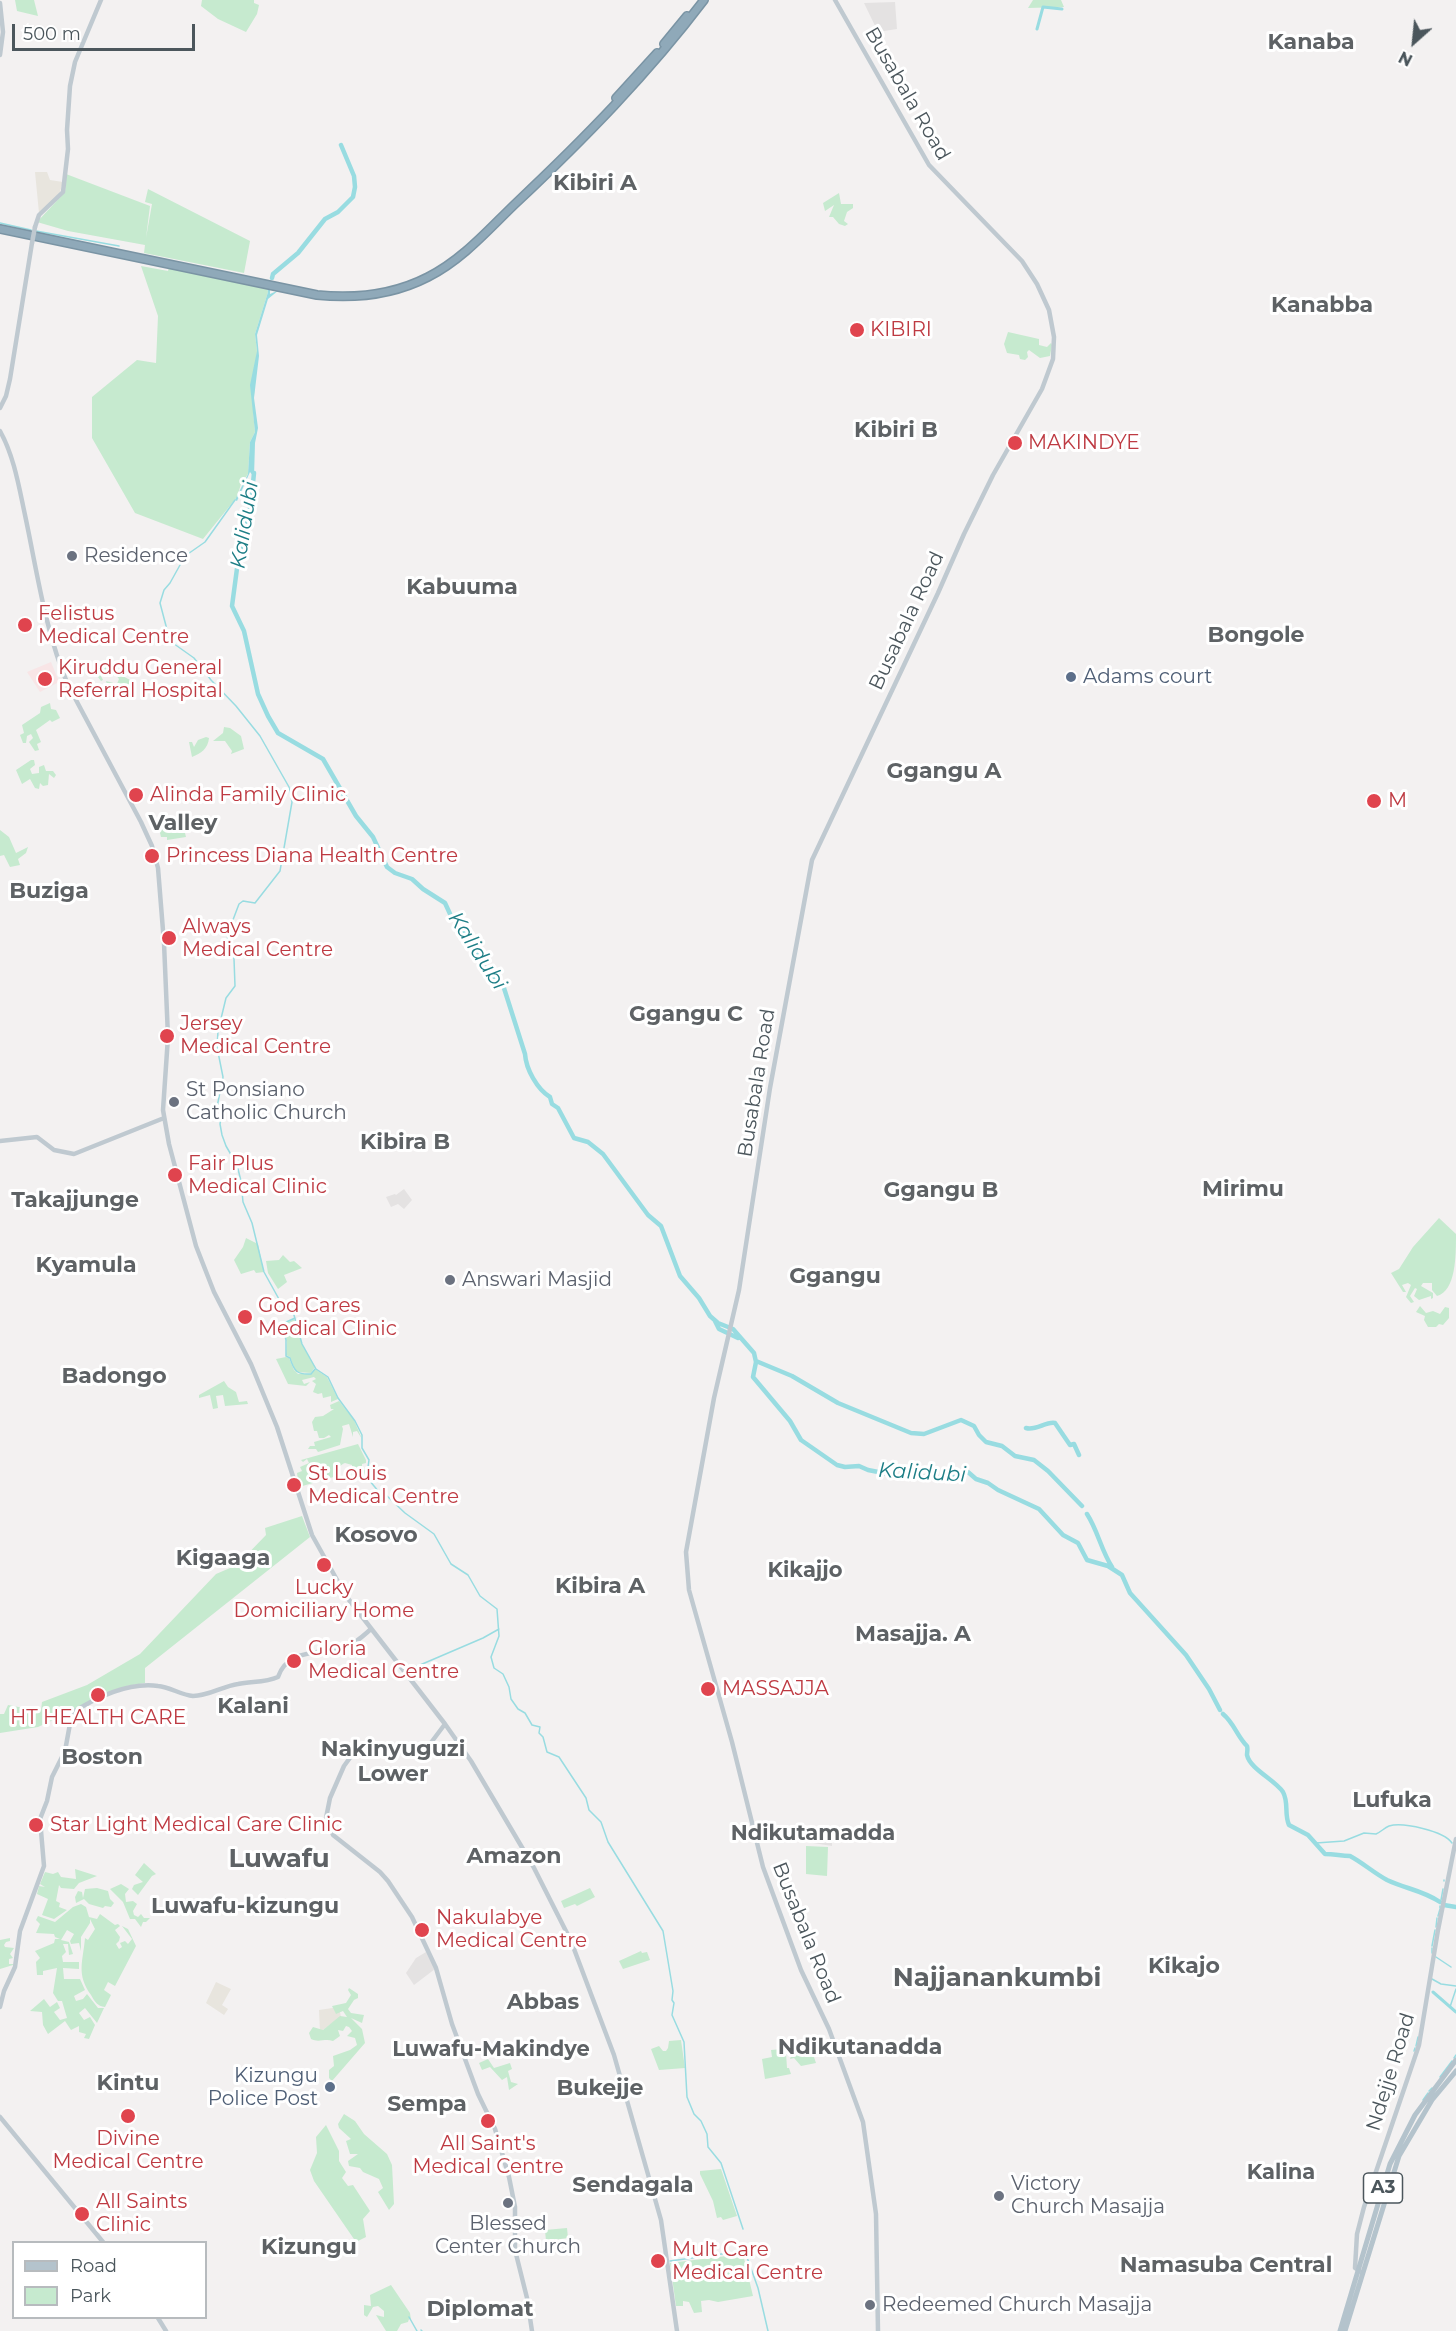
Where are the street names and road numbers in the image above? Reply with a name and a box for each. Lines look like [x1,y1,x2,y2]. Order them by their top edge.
street label: Busabala Road [859,23,955,165]
street label: Busabala Road [864,548,950,694]
street label: Busabala Road [733,1007,781,1159]
street label: Busabala Road [767,1859,845,2007]
street label: Ndejje Road [1362,2010,1420,2134]
road number: A3 [1364,2173,1402,2203]

